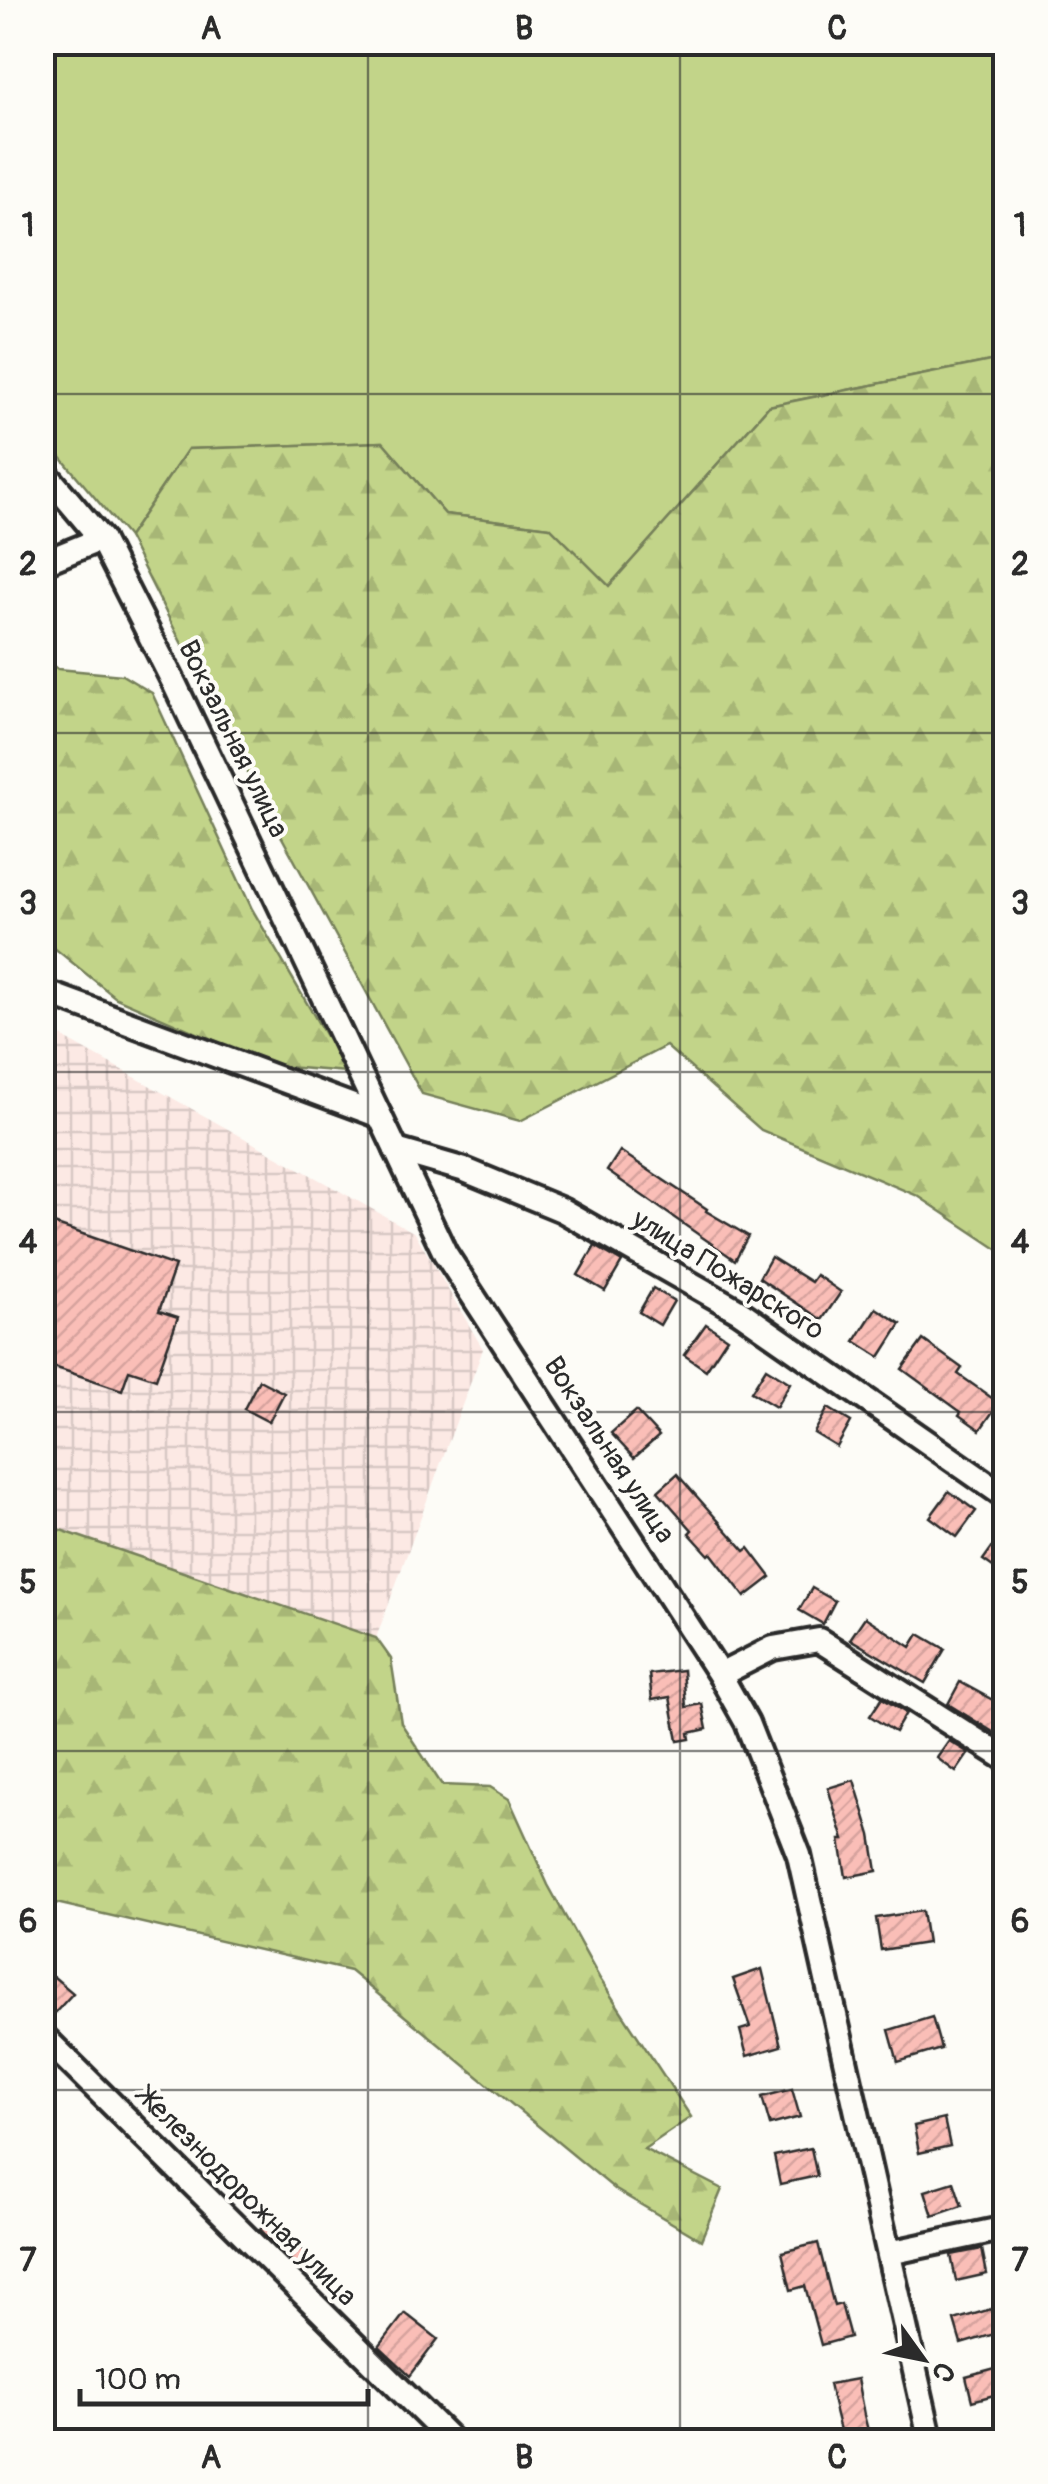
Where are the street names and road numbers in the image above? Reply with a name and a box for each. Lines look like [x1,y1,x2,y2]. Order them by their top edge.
street label: Вокзальная улица [170,635,296,843]
street label: улица Пожарского [625,1201,831,1348]
street label: Вокзальная улица [536,1350,682,1550]
street label: Железнодорожная улица [127,2077,364,2314]

